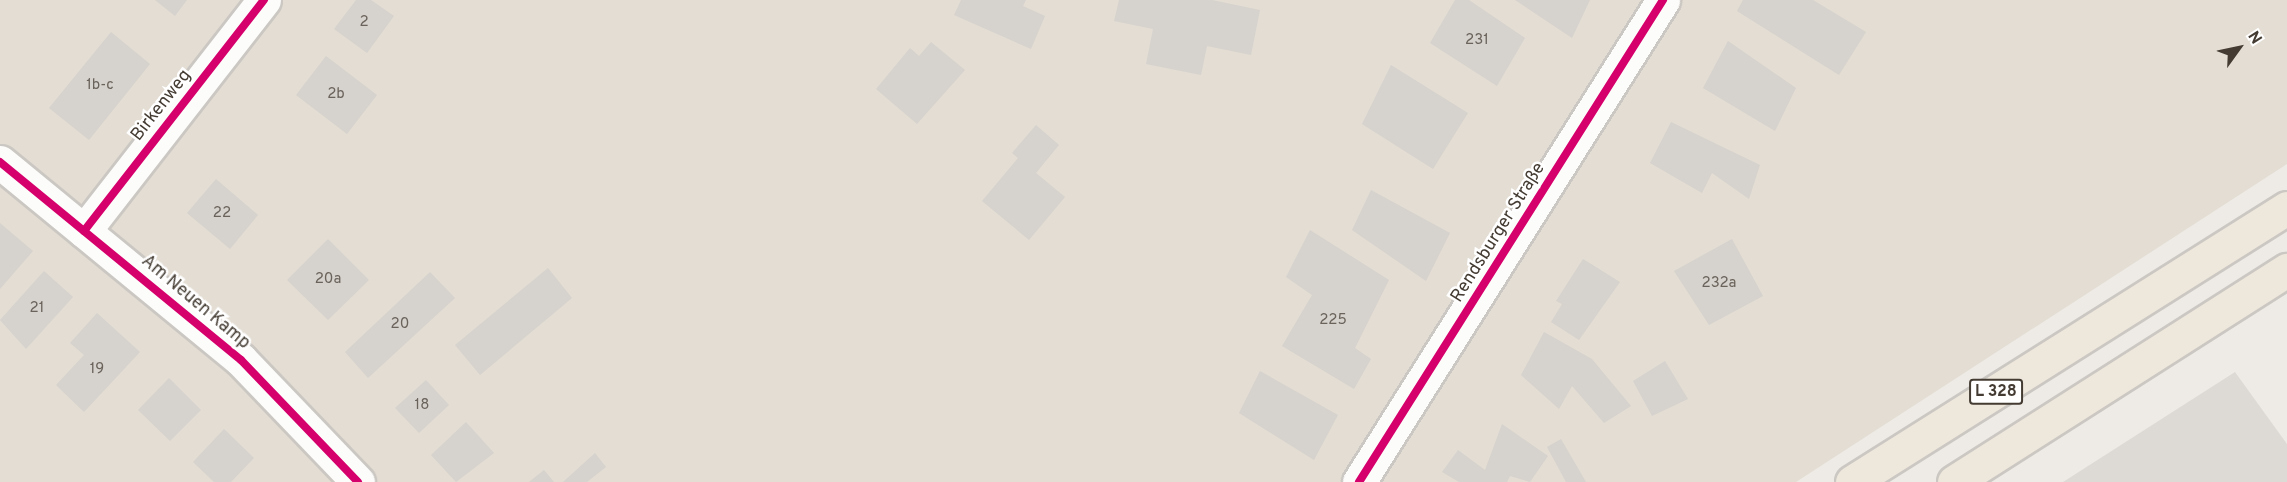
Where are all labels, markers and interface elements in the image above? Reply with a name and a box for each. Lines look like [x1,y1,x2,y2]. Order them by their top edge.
house number: 2 [359,14,369,32]
north arrow [2209,18,2269,78]
text: N [2243,28,2266,48]
house number: 231 [1465,32,1489,50]
street label: Birkenweg [127,66,197,146]
house number: 1b-c [86,77,114,95]
house number: 2b [327,86,345,104]
street label: Rendsburger Straße [1447,159,1551,307]
house number: 22 [213,205,231,223]
street label: Am Neuen Kamp [136,251,254,355]
house number: 20a [315,271,341,289]
house number: 232a [1702,275,1736,293]
house number: 21 [30,300,44,318]
house number: 225 [1319,312,1347,330]
house number: 20 [391,316,409,334]
house number: 19 [90,361,104,379]
road number: L 328 [1968,379,2024,405]
house number: 18 [415,397,429,415]

